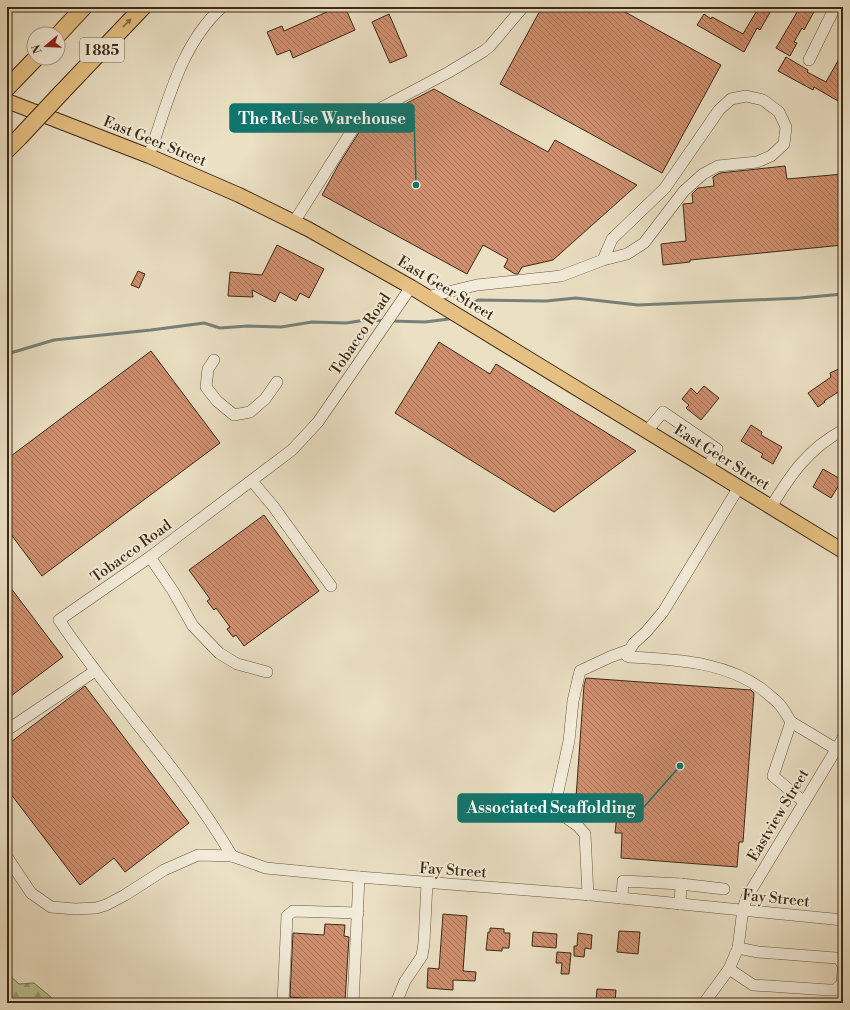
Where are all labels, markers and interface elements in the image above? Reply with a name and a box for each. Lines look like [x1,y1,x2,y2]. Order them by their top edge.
one-way arrow [123,18,132,28]
north arrow [26,26,66,66]
road number: I 885 [80,38,124,62]
text: N [29,42,46,55]
callout: The ReUse Warehouse [230,104,414,132]
text: The ReUse Warehouse [238,109,406,129]
street label: East Geer Street [100,112,210,171]
street label: East Geer Street [394,252,498,325]
street label: Tobacco Road [326,289,395,379]
street label: East Geer Street [670,420,774,495]
street label: Tobacco Road [87,515,176,587]
street label: Eastview Street [743,765,814,865]
callout: Associated Scaffolding [458,794,643,822]
text: Associated Scaffolding [466,798,636,818]
street label: Fay Street [419,859,488,882]
street label: Fay Street [741,886,811,912]

